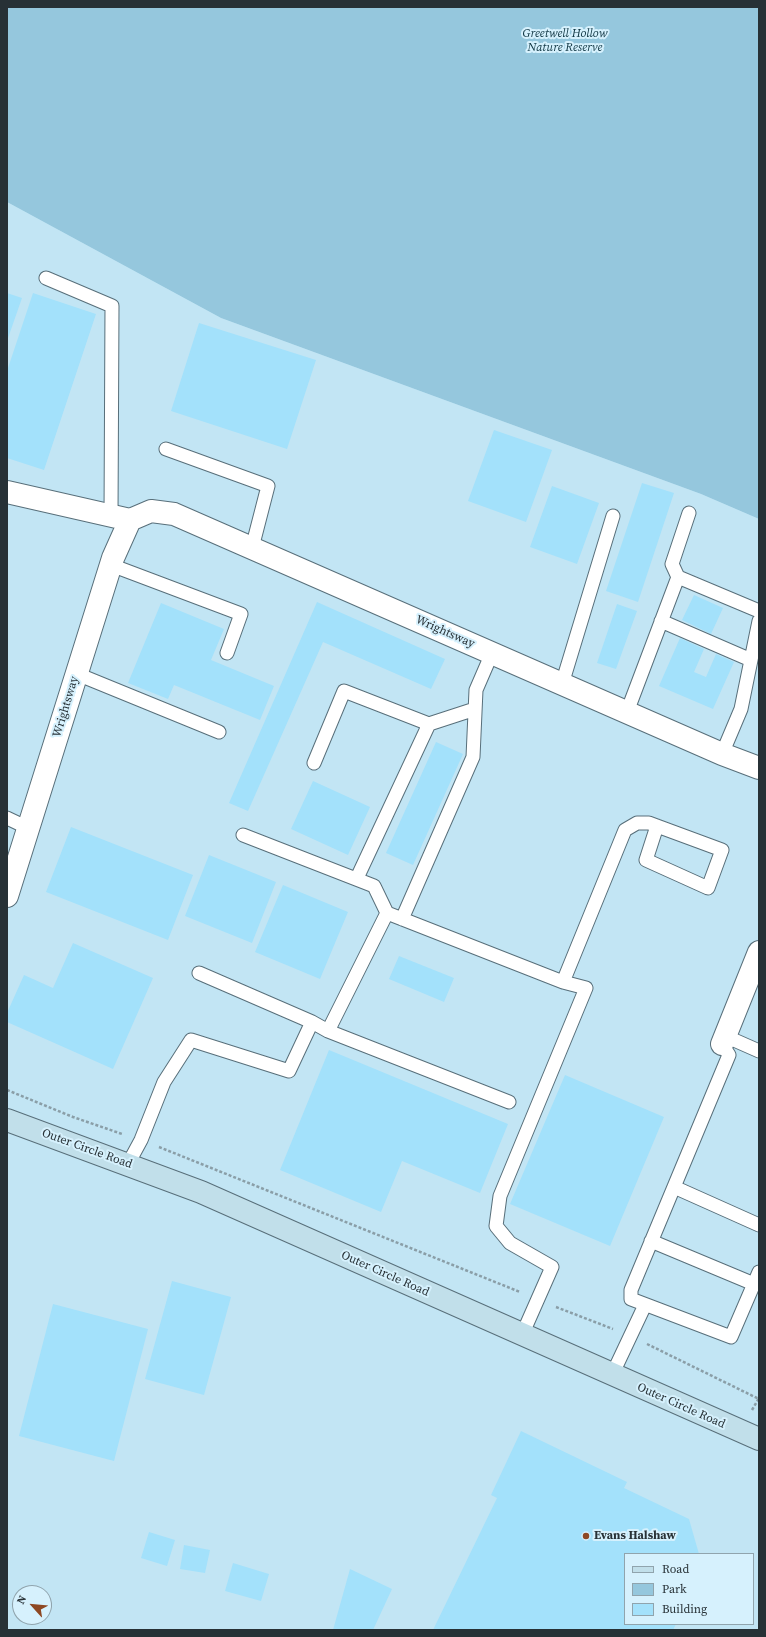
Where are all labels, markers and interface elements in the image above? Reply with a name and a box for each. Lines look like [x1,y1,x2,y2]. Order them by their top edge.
park label: Greetwell Hollow Nature Reserve [523,27,607,55]
street label: Wrightsway [413,613,477,651]
street label: Wrightsway [50,675,82,739]
street label: Outer Circle Road [40,1126,134,1172]
street label: Outer Circle Road [339,1248,431,1300]
street label: Outer Circle Road [635,1380,727,1432]
place label: Evans Halshaw [594,1529,676,1543]
marker: Evans Halshaw [581,1531,591,1541]
legend [624,1553,754,1625]
text: Road [662,1561,689,1577]
text: Park [662,1581,687,1597]
north arrow [12,1585,52,1625]
text: N [13,1593,30,1607]
text: Building [662,1601,707,1617]

